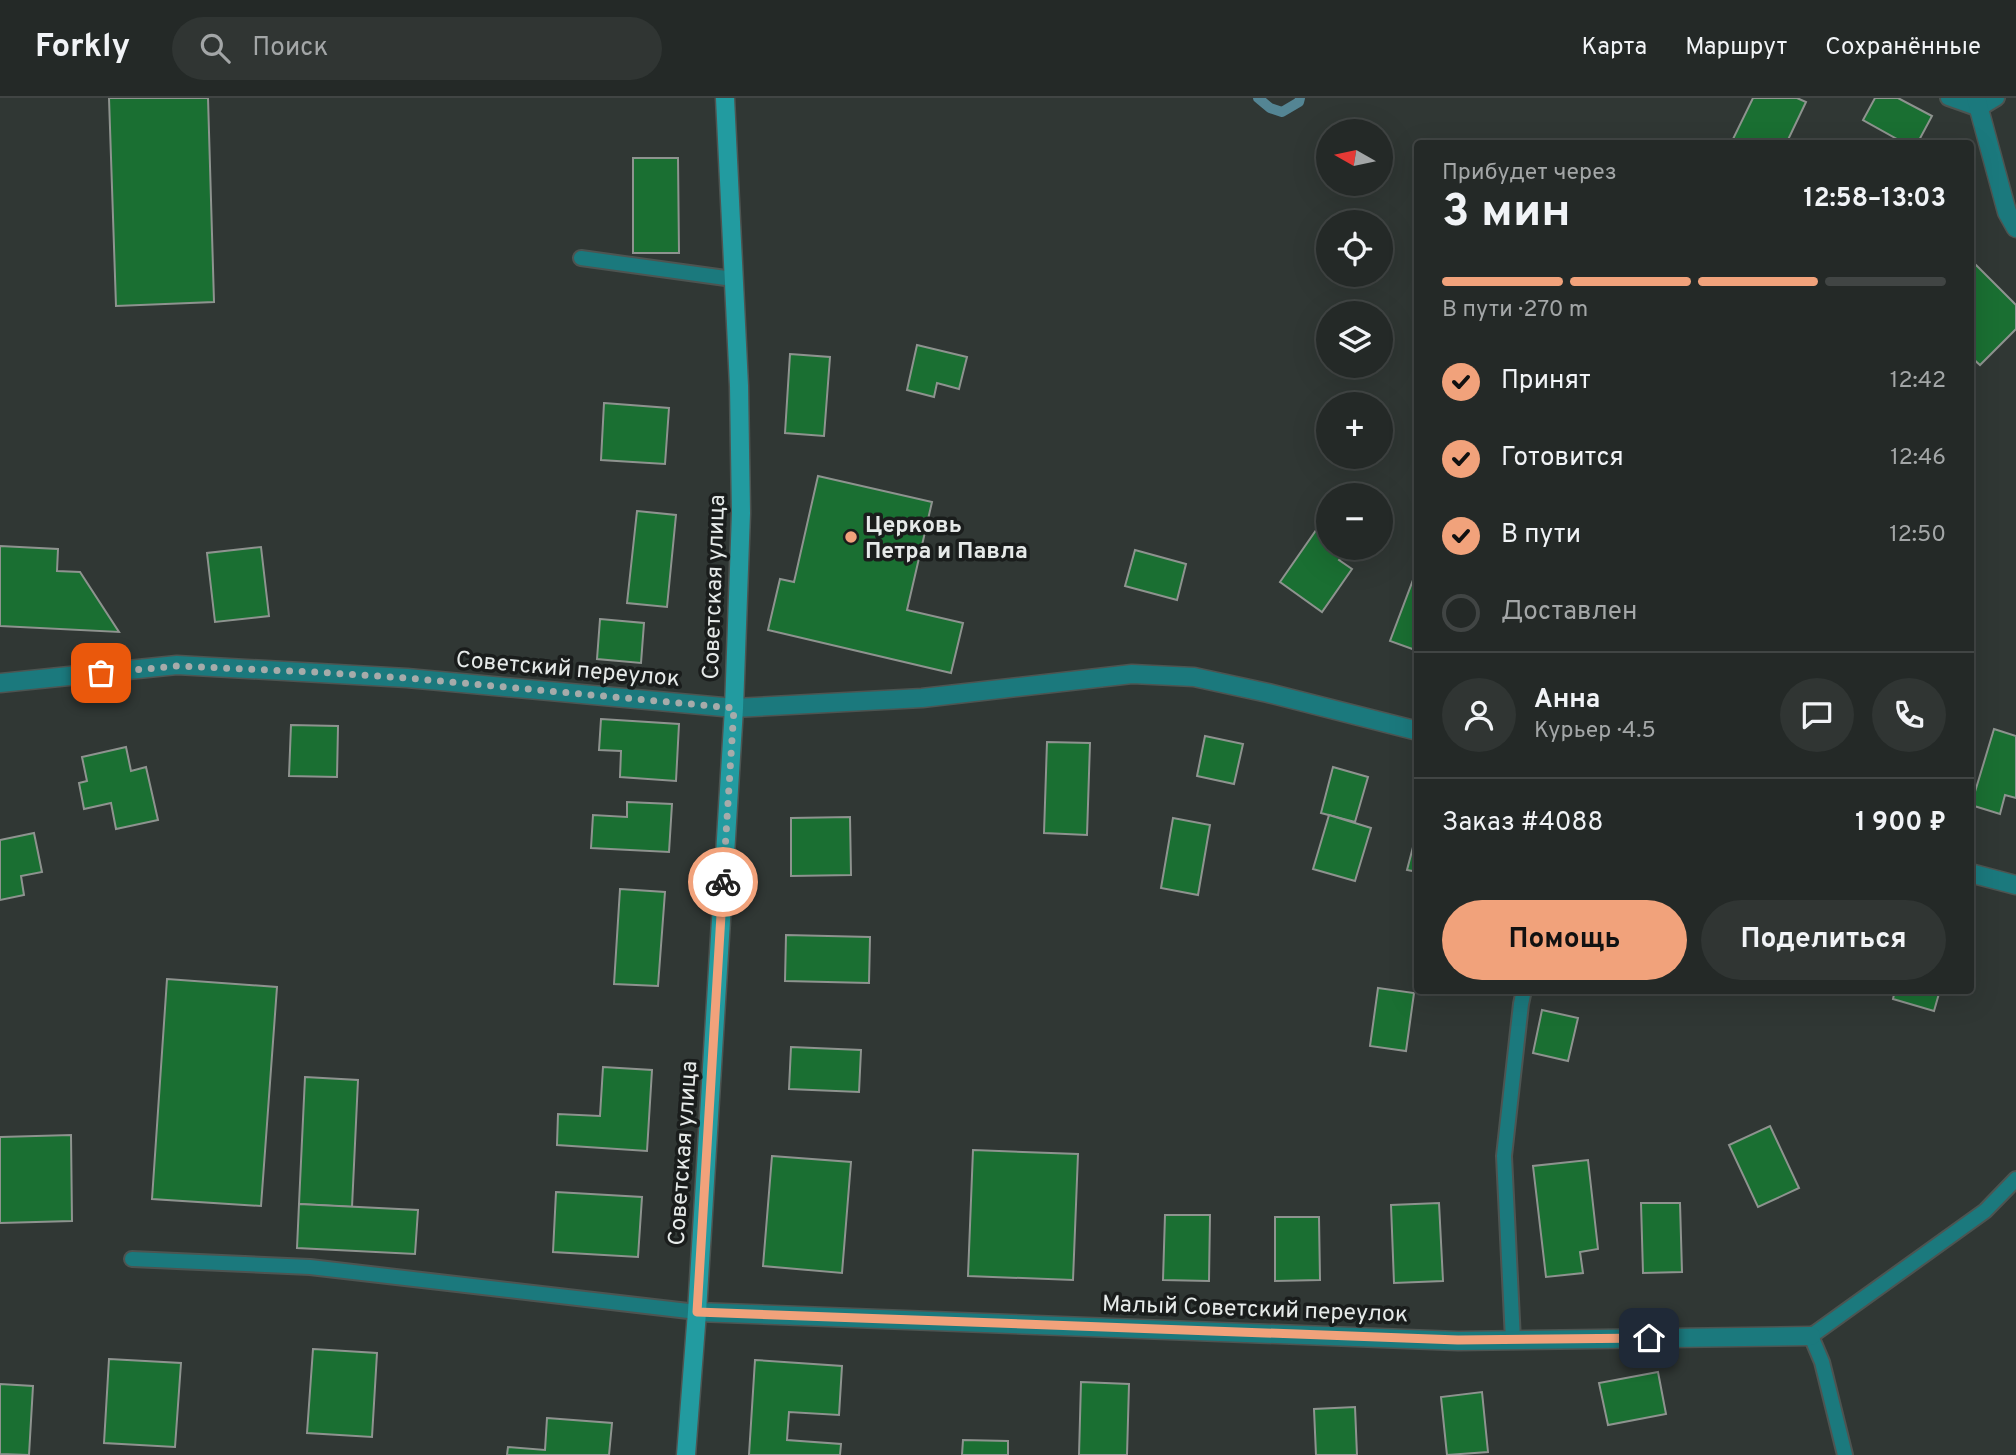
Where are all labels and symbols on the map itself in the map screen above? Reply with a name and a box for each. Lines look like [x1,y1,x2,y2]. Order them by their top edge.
north arrow [1316,119,1393,196]
street label: Советская улица [698,494,733,680]
place label: Церковь Петра и Павла [865,512,1028,567]
marker: Церковь Петра и Павла [843,529,859,545]
pin [71,643,131,703]
street label: Советский переулок [454,646,681,695]
courier [688,847,758,917]
street label: Советская улица [664,1060,705,1247]
street label: Малый Советский переулок [1101,1291,1408,1330]
pin [1619,1308,1679,1368]

